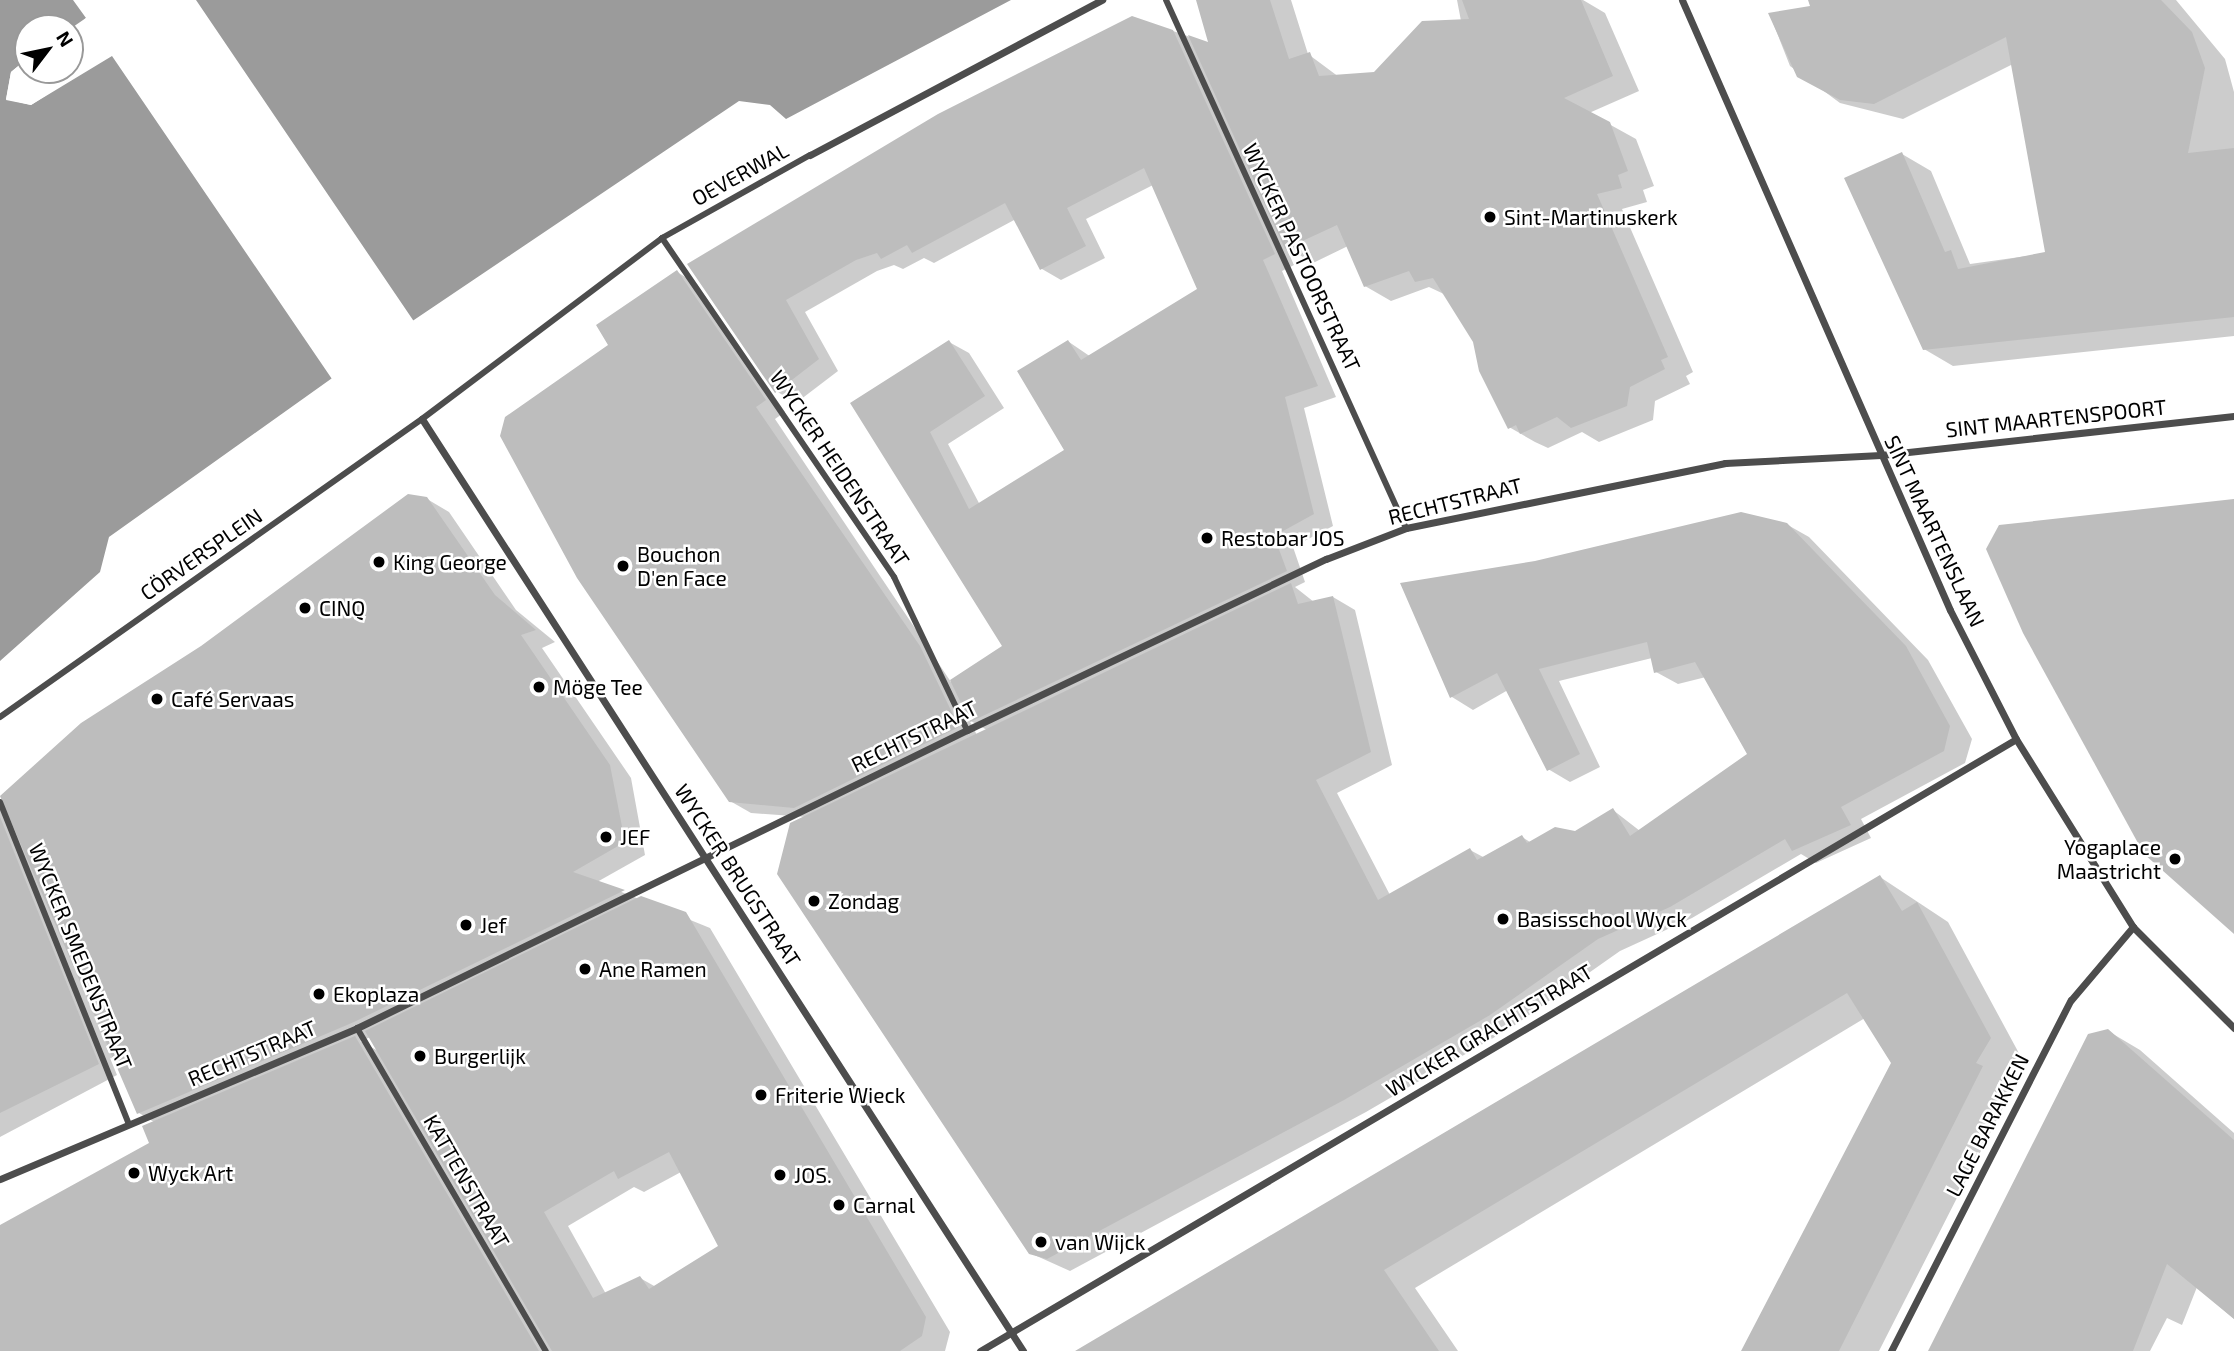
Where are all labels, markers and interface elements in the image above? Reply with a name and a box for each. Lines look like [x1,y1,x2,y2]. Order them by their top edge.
north arrow [14,14,84,84]
text: N [52,27,79,51]
street label: OEVERWAL [687,137,793,211]
street label: WYCKER PASTOORSTRAAT [1238,139,1366,375]
place label: Sint-Martinuskerk [1504,204,1678,230]
marker: Sint-Martinuskerk [1482,209,1498,225]
street label: WYCKER HEIDENSTRAAT [765,365,915,571]
street label: SINT MAARTENSPOORT [1944,394,2168,442]
street label: SINT MAARTENSLAAN [1880,431,1990,631]
street label: RECHTSTRAAT [1386,472,1524,530]
street label: CÖRVERSPLEIN [135,503,267,605]
place label: Restobar JOS [1221,525,1345,551]
marker: Restobar JOS [1199,530,1215,546]
place label: Bouchon D'en Face [637,541,727,591]
place label: King George [393,549,507,575]
marker: King George [371,554,387,570]
marker: Bouchon D'en Face [615,558,631,574]
place label: CINQ [319,595,365,621]
marker: CINQ [297,600,313,616]
place label: Möge Tee [553,674,643,700]
marker: Möge Tee [531,679,547,695]
place label: Café Servaas [171,686,295,712]
marker: Café Servaas [149,691,165,707]
street label: RECHTSTRAAT [847,695,981,777]
street label: WYCKER BRUGSTRAAT [670,779,806,971]
place label: JEF [620,824,650,850]
marker: JEF [598,829,614,845]
place label: Yogaplace Maastricht [2057,834,2161,884]
street label: WYCKER SMEDENSTRAAT [24,839,138,1073]
marker: Yogaplace Maastricht [2167,851,2183,867]
place label: Zondag [828,888,899,914]
marker: Zondag [806,893,822,909]
place label: Basisschool Wyck [1517,906,1688,932]
marker: Basisschool Wyck [1495,911,1511,927]
place label: Jef [480,912,506,938]
marker: Jef [458,917,474,933]
place label: Ane Ramen [599,956,707,982]
street label: WYCKER GRACHTSTRAAT [1381,958,1597,1102]
marker: Ane Ramen [577,961,593,977]
place label: Ekoplaza [333,981,419,1007]
marker: Ekoplaza [311,986,327,1002]
street label: RECHTSTRAAT [184,1015,320,1091]
place label: Burgerlijk [434,1043,526,1069]
marker: Burgerlijk [412,1048,428,1064]
street label: LAGE BARAKKEN [1940,1049,2034,1201]
place label: Friterie Wieck [775,1082,906,1108]
marker: Friterie Wieck [753,1087,769,1103]
street label: KATTENSTRAAT [419,1110,515,1252]
place label: Wyck Art [148,1160,234,1186]
place label: JOS. [794,1162,832,1188]
marker: Wyck Art [126,1165,142,1181]
marker: JOS. [772,1167,788,1183]
place label: Carnal [853,1192,915,1218]
marker: Carnal [831,1197,847,1213]
place label: van Wijck [1055,1229,1146,1255]
marker: van Wijck [1033,1234,1049,1250]

